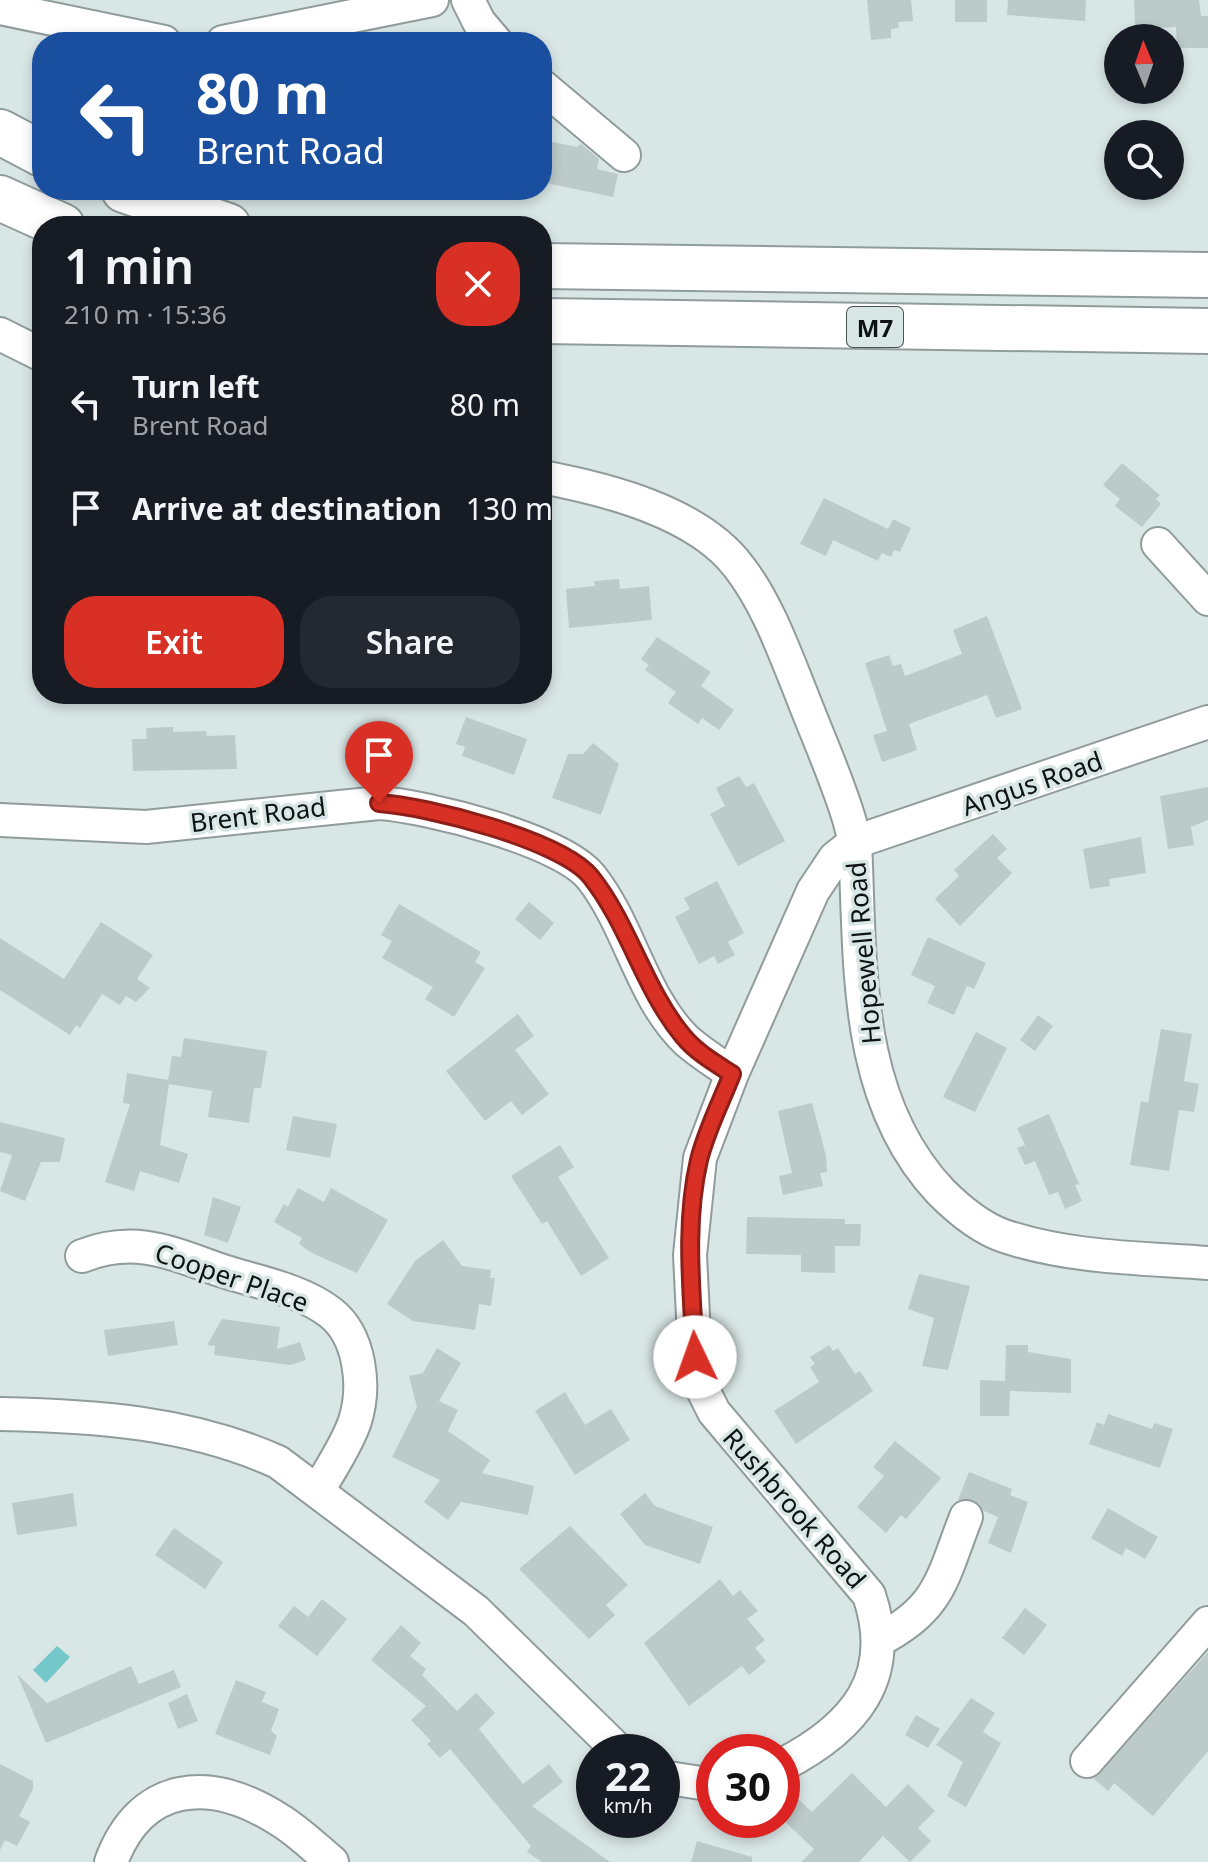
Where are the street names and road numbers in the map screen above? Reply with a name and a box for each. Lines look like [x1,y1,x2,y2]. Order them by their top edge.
road number: M7 [847,307,903,347]
street label: Angus Road [957,742,1107,824]
street label: Brent Road [188,788,328,840]
street label: Hopewell Road [837,860,889,1046]
street label: Cooper Place [150,1234,314,1320]
street label: Rushbrook Road [715,1420,875,1596]

